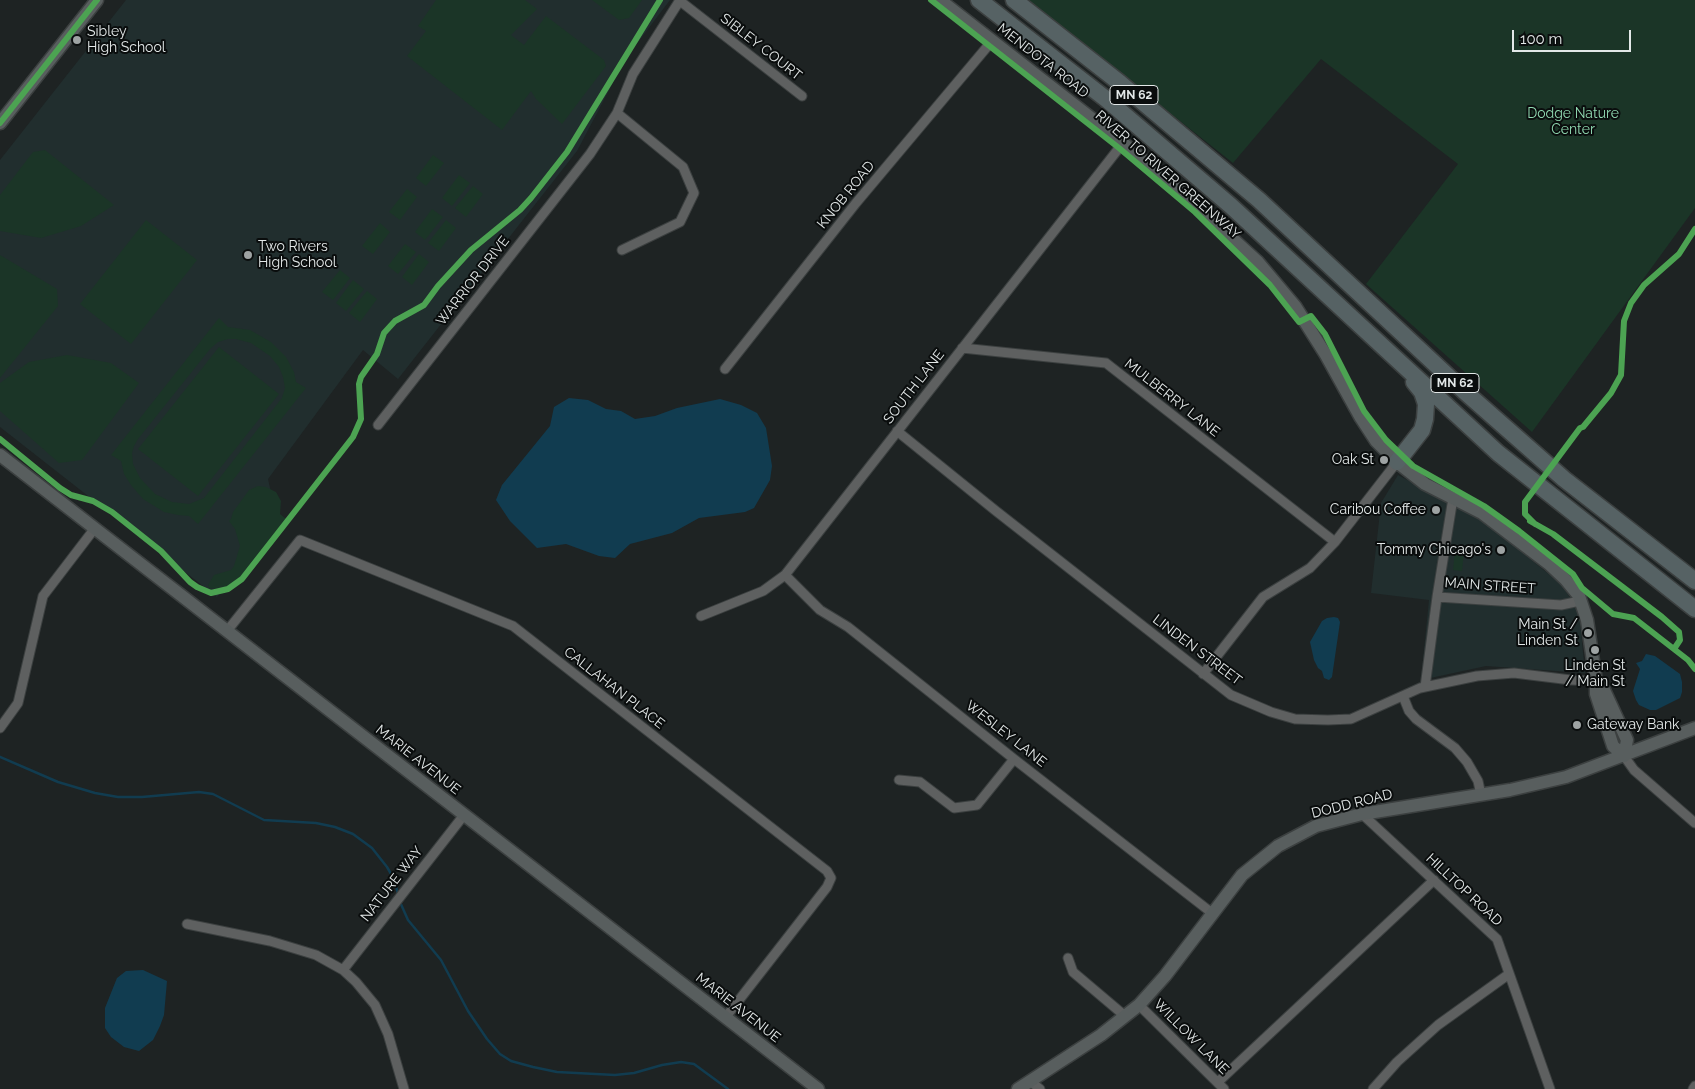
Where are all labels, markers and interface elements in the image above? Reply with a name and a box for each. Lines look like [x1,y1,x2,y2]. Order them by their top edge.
street label: SIBLEY COURT [717,10,805,84]
street label: MENDOTA ROAD [994,20,1092,102]
scale bar [1515,20,1634,52]
place label: Sibley High School [87,24,166,56]
text: 100 m [1520,30,1562,48]
marker: Sibley High School [71,34,83,46]
road number: MN 62 [1110,86,1158,104]
park label: Dodge Nature Center [1527,106,1619,138]
street label: RIVER TO RIVER GREENWAY [1092,107,1244,243]
street label: KNOB ROAD [814,158,878,232]
street label: WARRIOR DRIVE [433,233,513,329]
place label: Two Rivers High School [258,239,337,272]
marker: Two Rivers High School [242,249,254,261]
street label: SOUTH LANE [880,347,948,427]
street label: MULBERRY LANE [1121,356,1223,440]
road number: MN 62 [1431,373,1479,392]
place label: Oak St [1332,452,1374,468]
marker: Oak St [1378,454,1390,466]
place label: Caribou Coffee [1330,502,1426,518]
marker: Caribou Coffee [1430,504,1442,516]
place label: Tommy Chicago's [1377,542,1491,558]
marker: Tommy Chicago's [1495,544,1507,556]
street label: MAIN STREET [1444,574,1536,598]
street label: LINDEN STREET [1149,611,1245,689]
place label: Main St / Linden St [1517,617,1578,650]
marker: Main St / Linden St [1582,627,1594,639]
street label: CALLAHAN PLACE [560,644,668,732]
marker: Linden St / Main St [1589,644,1601,656]
place label: Linden St / Main St [1564,658,1626,690]
street label: WESLEY LANE [962,697,1050,771]
place label: Gateway Bank [1587,717,1679,733]
marker: Gateway Bank [1571,719,1583,731]
street label: MARIE AVENUE [372,722,464,798]
street label: DODD ROAD [1310,786,1394,822]
street label: NATURE WAY [357,843,427,925]
street label: HILLTOP ROAD [1422,850,1506,930]
street label: MARIE AVENUE [692,970,784,1046]
street label: WILLOW LANE [1150,996,1232,1078]

